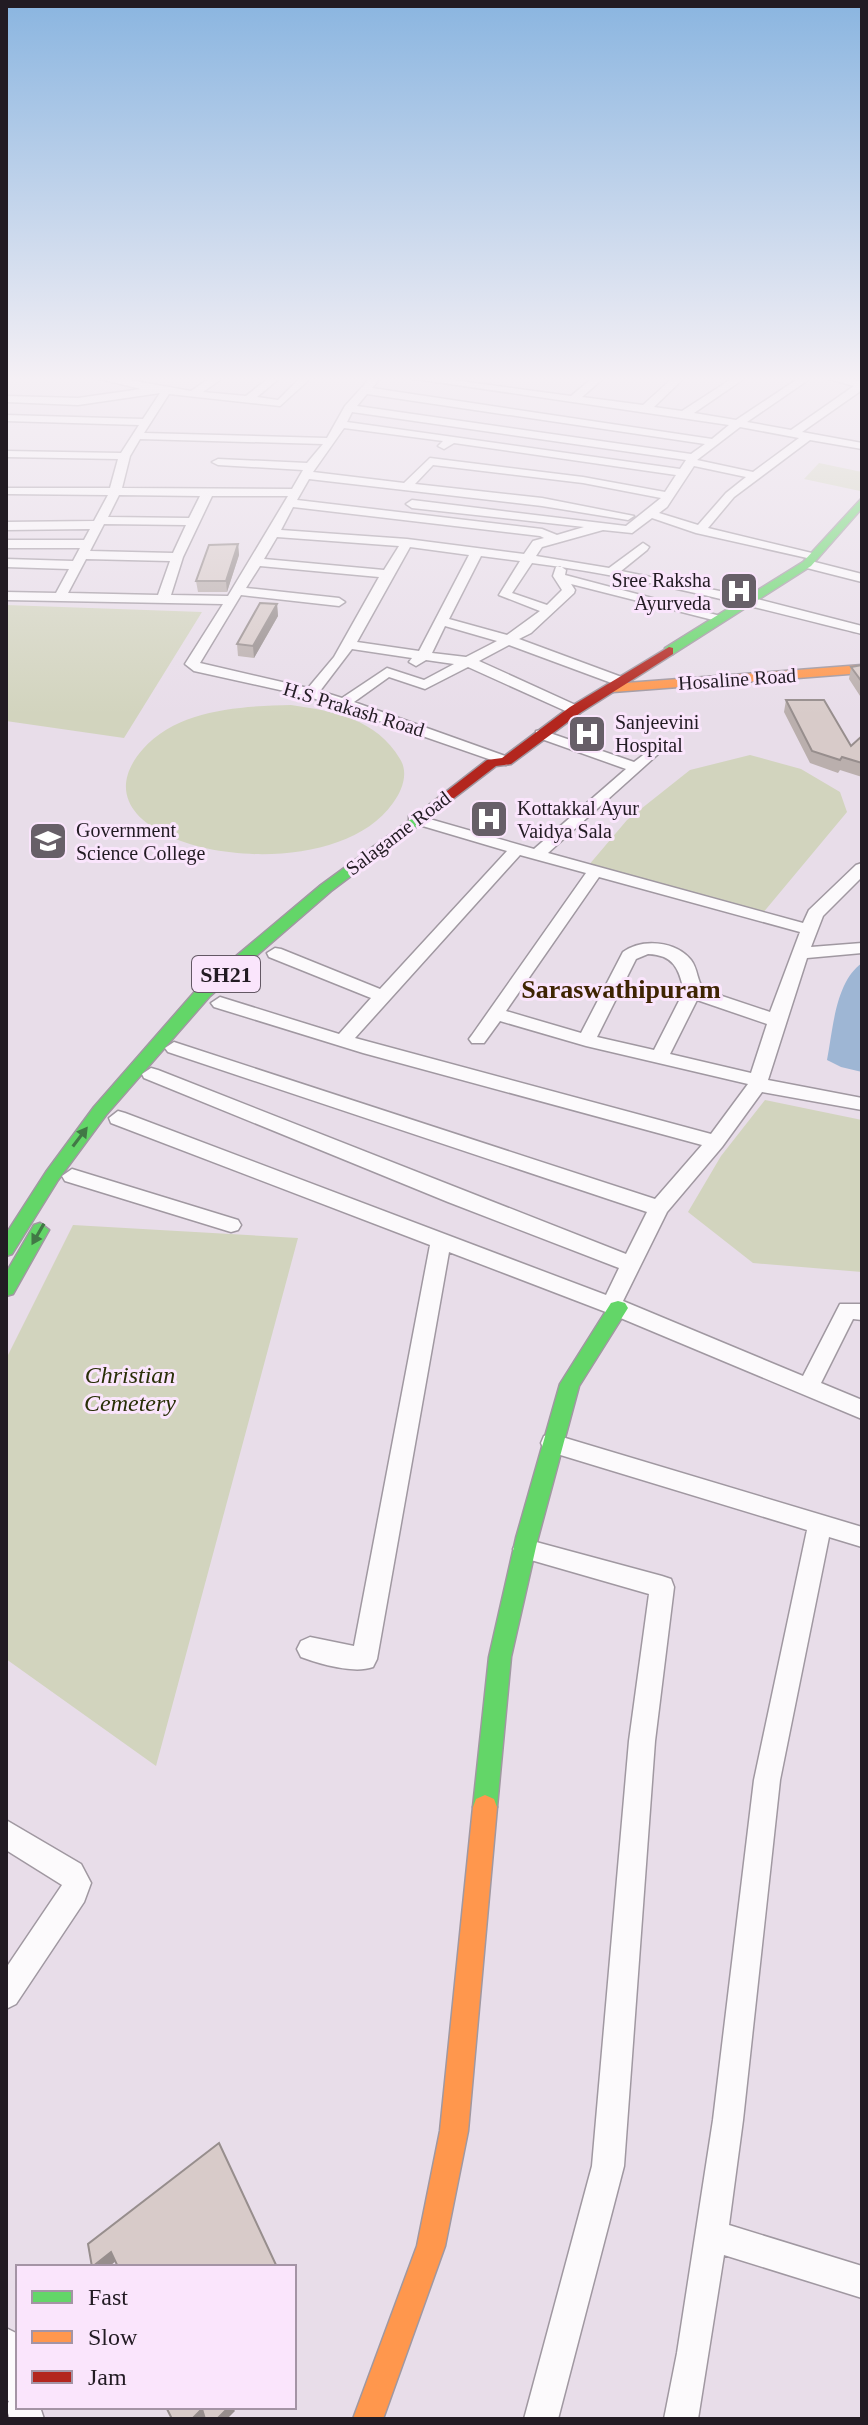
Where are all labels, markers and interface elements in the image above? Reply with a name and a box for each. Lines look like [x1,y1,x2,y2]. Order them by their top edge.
place label: Sree Raksha Ayurveda [612,569,711,615]
hospital icon: Sree Raksha Ayurveda [718,570,760,612]
street label: Hosaline Road [677,664,797,694]
street label: H.S Prakash Road [281,677,427,741]
place label: Sanjeevini Hospital [615,711,700,757]
hospital icon: Sanjeevini Hospital [566,713,608,755]
street label: Salagame Road [341,787,455,880]
place label: Kottakkal Ayur Vaidya Sala [517,797,639,843]
hospital icon: Kottakkal Ayur Vaidya Sala [468,798,510,840]
place label: Government Science College [76,819,206,865]
school or university icon: Government Science College [27,820,69,862]
road number: SH21 [192,956,260,992]
district label: Saraswathipuram [521,975,721,1004]
one-way arrow [72,1127,87,1148]
one-way arrow [31,1223,45,1245]
park label: Christian Cemetery [84,1362,176,1416]
legend [16,2265,296,2409]
text: Fast [88,2284,128,2310]
text: Slow [88,2324,138,2350]
text: Jam [88,2364,127,2390]

